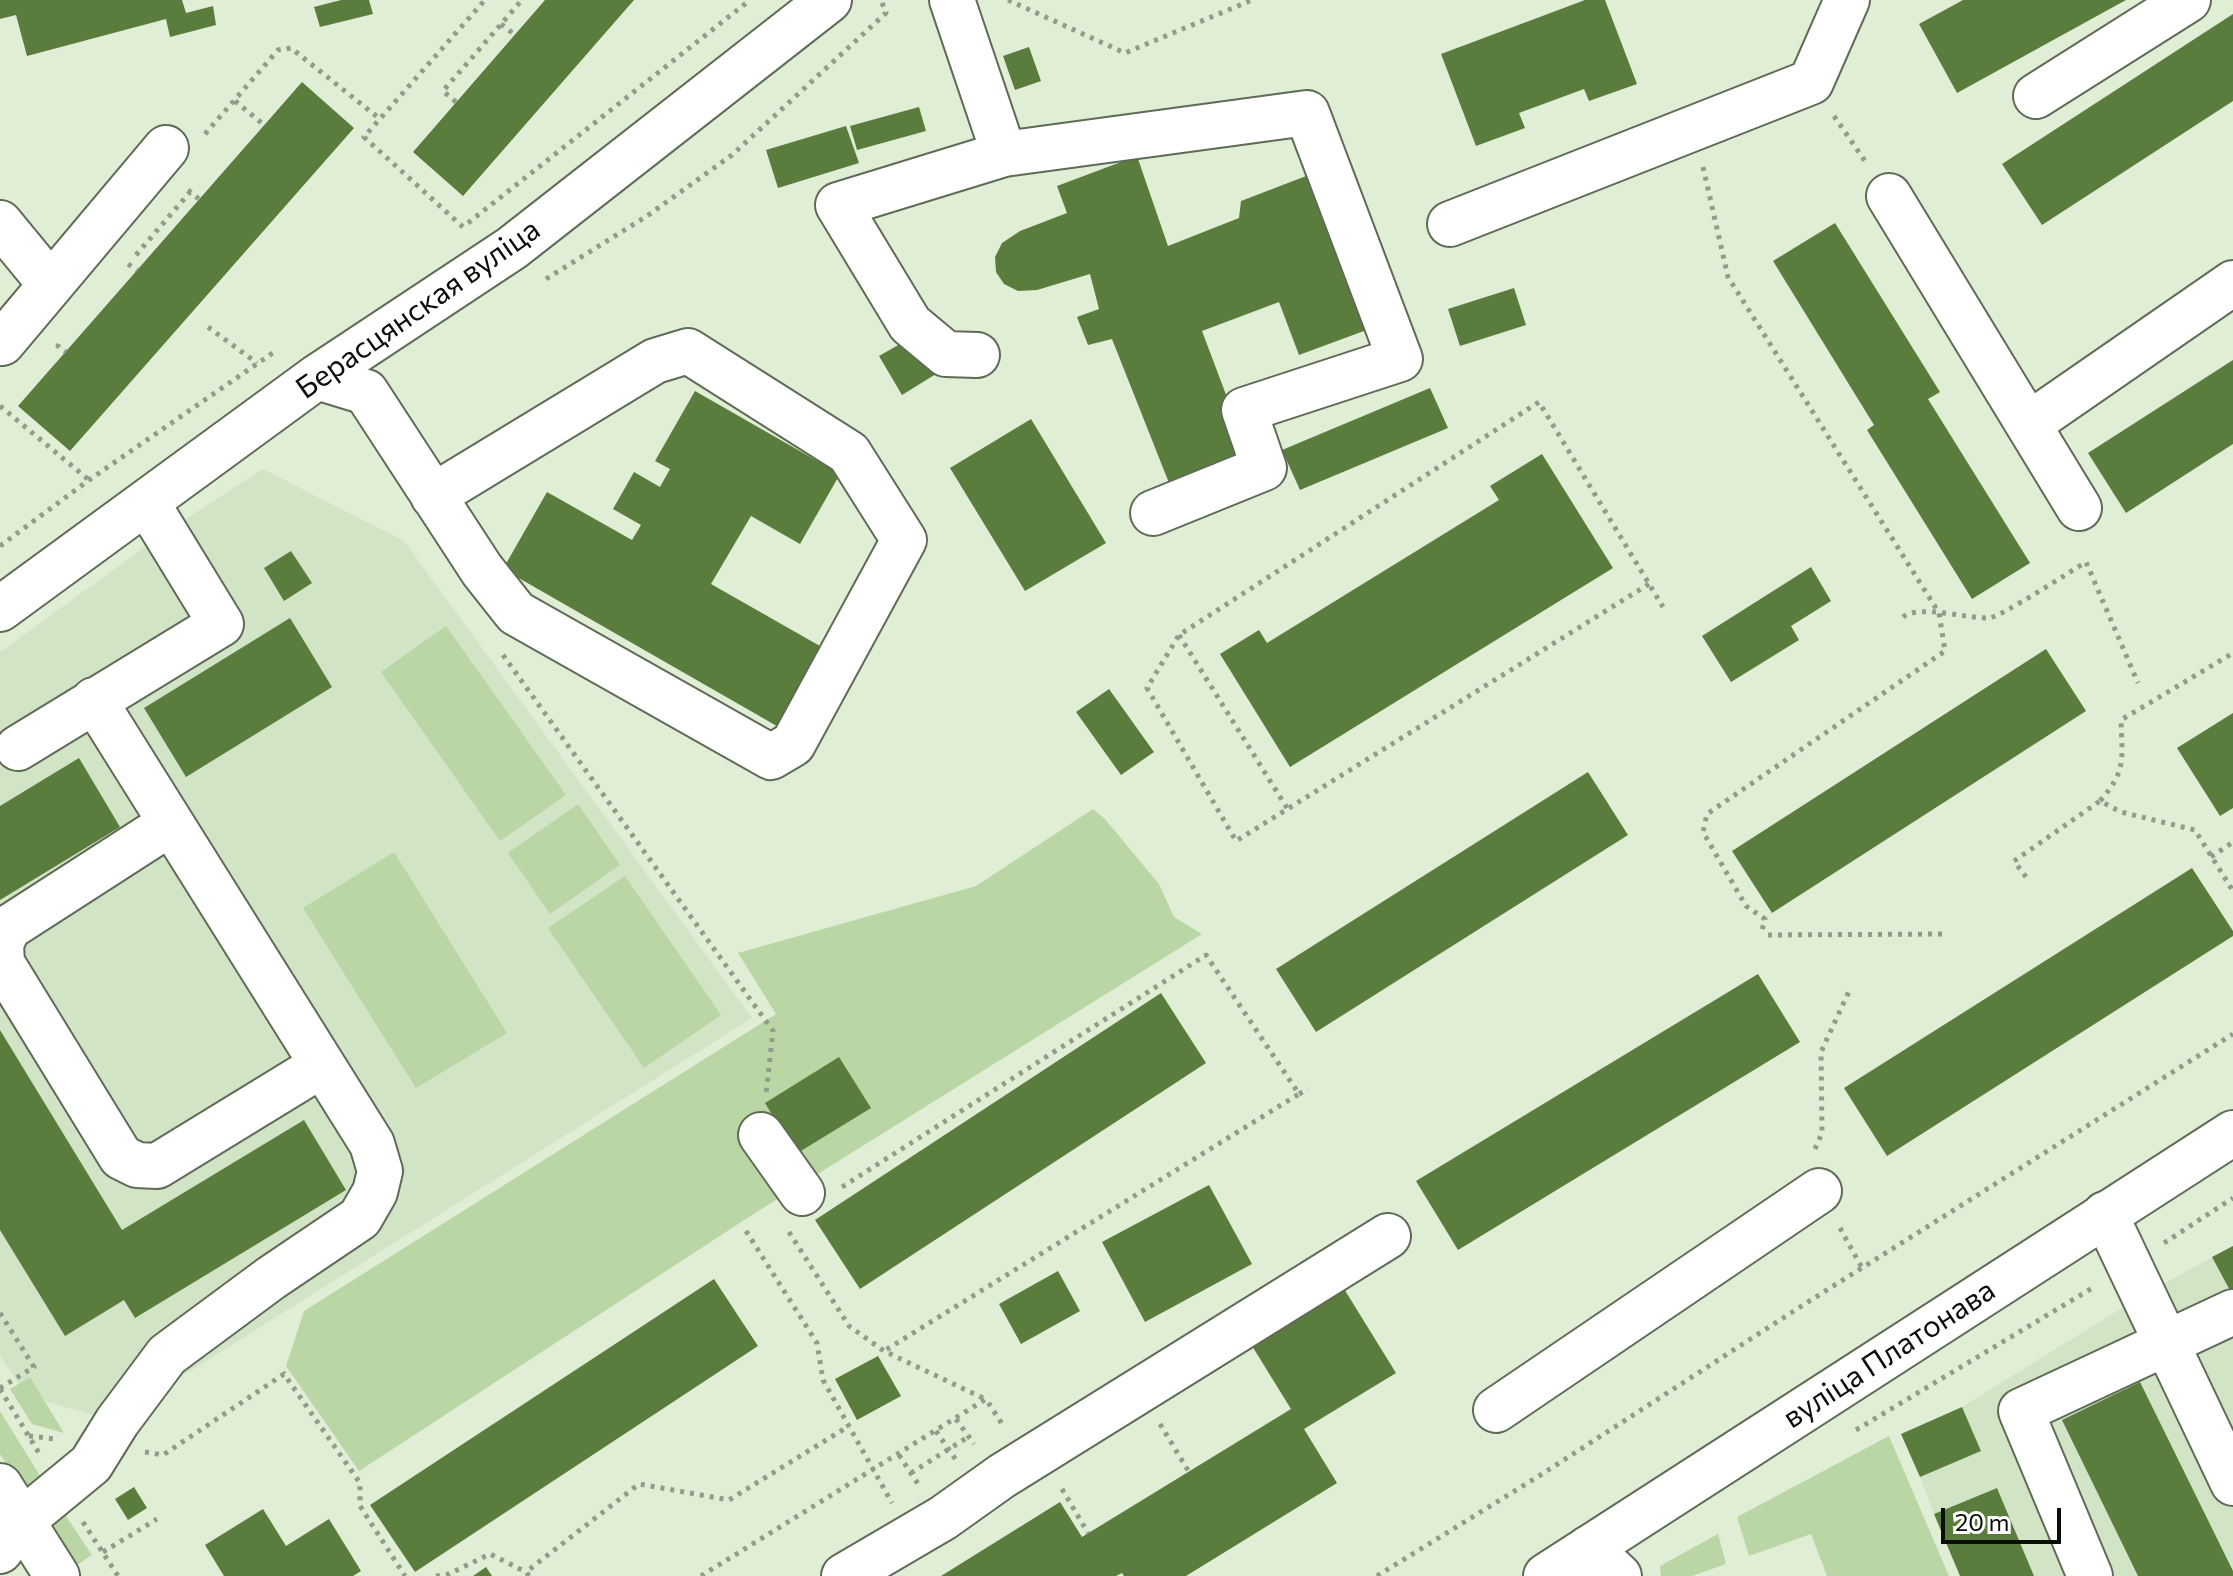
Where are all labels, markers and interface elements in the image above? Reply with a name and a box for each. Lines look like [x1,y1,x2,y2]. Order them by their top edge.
street label: Берасцянская вуліца [289,211,547,407]
street label: вуліца Платонава [1776,1272,2002,1436]
scale bar [1945,1492,2065,1542]
text: 20 m [1955,1507,2009,1536]

